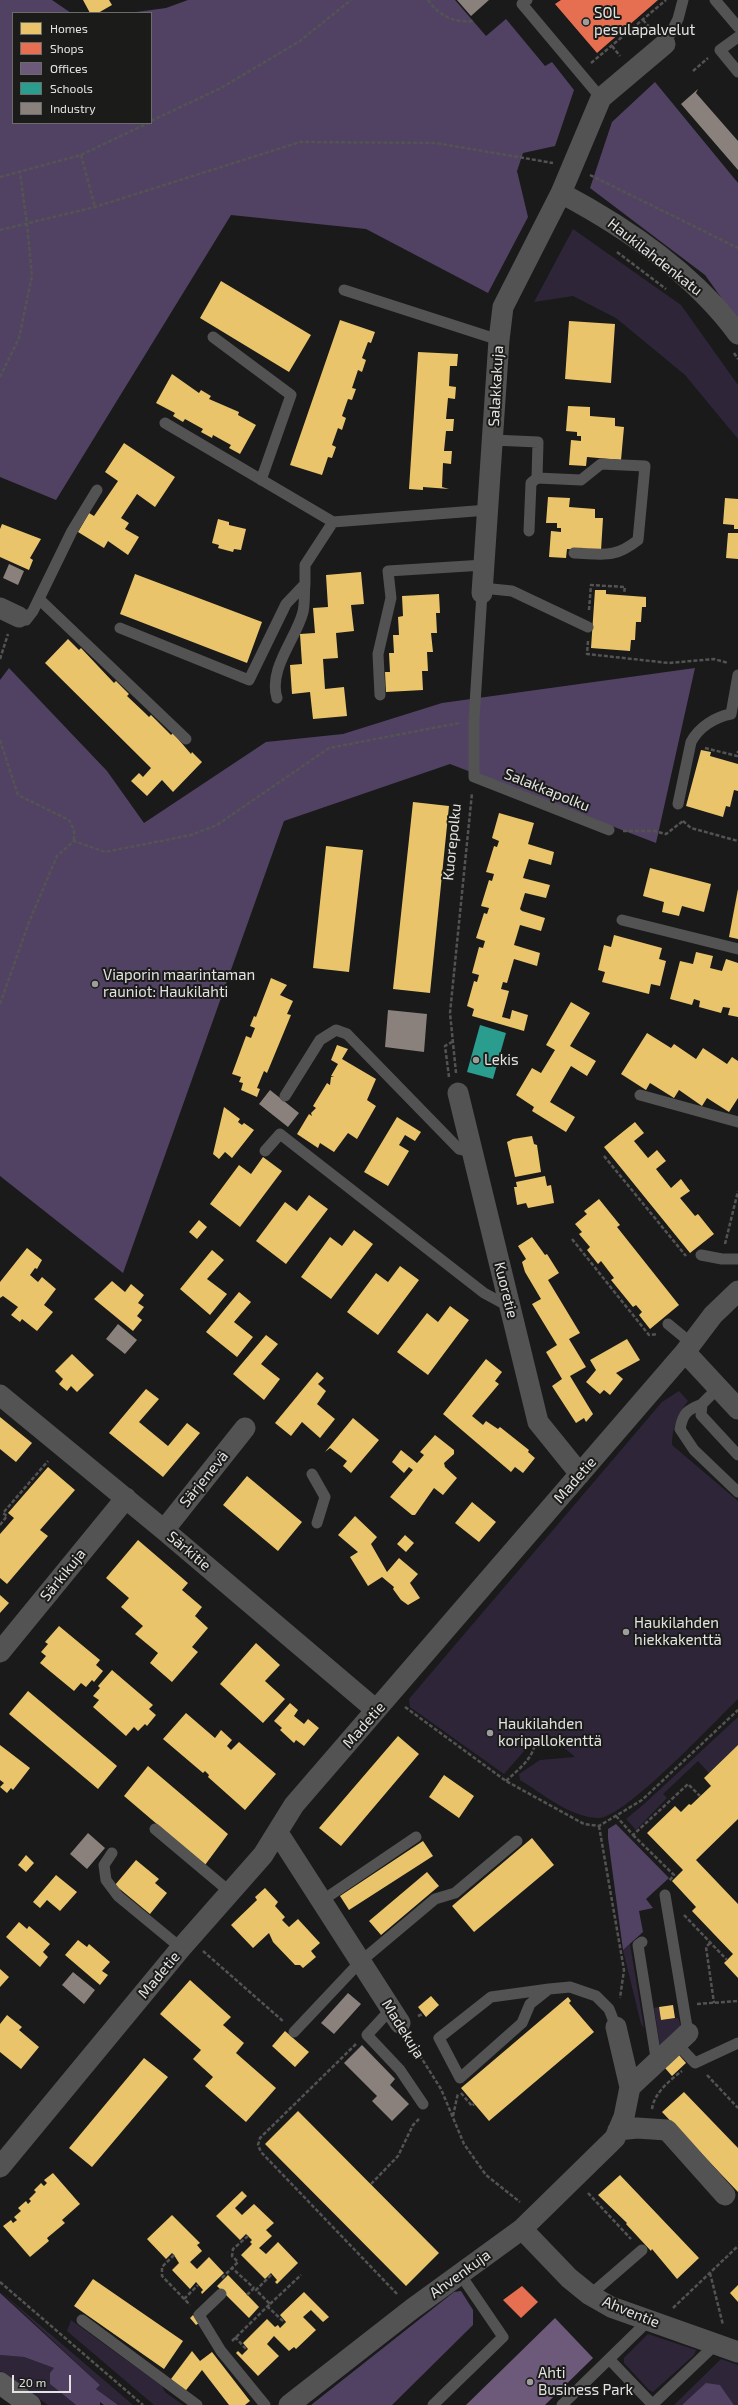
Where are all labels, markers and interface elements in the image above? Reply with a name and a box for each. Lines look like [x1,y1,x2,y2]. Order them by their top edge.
place label: SOL pesulapalvelut [594,4,695,39]
legend [12,12,152,124]
marker: SOL pesulapalvelut [581,17,591,27]
text: Homes [50,21,88,35]
text: Shops [50,41,84,55]
text: Offices [50,61,87,75]
text: Schools [50,81,93,95]
text: Industry [50,101,96,115]
street label: Haukilahdenkatu [604,214,706,300]
street label: Salakkakuja [485,345,507,427]
street label: Salakkapolku [502,765,592,815]
street label: Kuorepolku [439,802,465,882]
place label: Viaporin maarintaman rauniot: Haukilahti [103,966,255,1001]
marker: Viaporin maarintaman rauniot: Haukilahti [90,979,100,989]
place label: Lekis [484,1051,519,1069]
marker: Lekis [471,1055,481,1065]
street label: Kuoretie [490,1260,522,1320]
street label: Särjenevä [176,1447,232,1511]
street label: Madetie [550,1453,600,1507]
street label: Särkitie [163,1528,215,1574]
street label: Särkikuja [36,1545,90,1605]
place label: Haukilahden hiekkakenttä [634,1614,722,1649]
marker: Haukilahden hiekkakenttä [621,1627,631,1637]
street label: Madetie [339,1698,389,1752]
place label: Haukilahden koripallokenttä [498,1715,602,1750]
marker: Haukilahden koripallokenttä [485,1728,495,1738]
street label: Madetie [134,1948,184,2002]
street label: Madekuja [378,1996,428,2062]
street label: Ahvenkuja [426,2246,494,2302]
street label: Ahventie [600,2292,662,2332]
place label: Ahti Business Park [538,2364,633,2399]
scale bar [14,2367,73,2393]
text: 20 m [19,2375,46,2389]
marker: Ahti Business Park [525,2377,535,2387]

